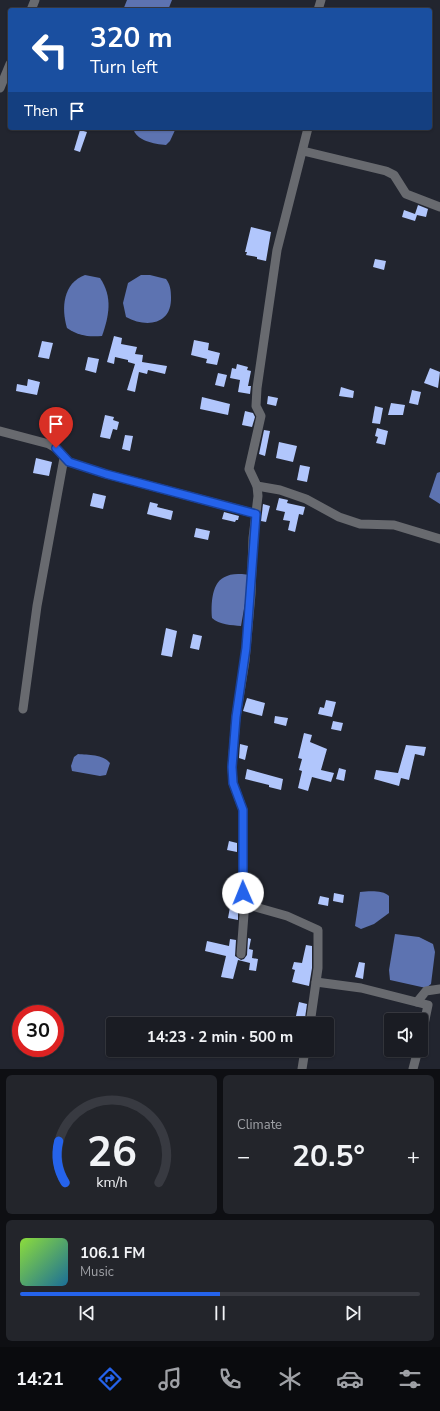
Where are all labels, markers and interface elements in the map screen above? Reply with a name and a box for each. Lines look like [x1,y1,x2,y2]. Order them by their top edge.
text: 320 m [90,19,173,57]
icon: left [24,24,76,76]
text: Turn left [90,55,158,79]
icon: arrive [66,100,88,122]
text: Then [24,101,58,121]
pin [39,407,73,448]
icon: arrive [45,413,67,435]
position arrow [222,872,264,914]
speed limit sign: 30 [12,1005,64,1057]
map controls [384,1013,428,1057]
button: sound [384,1013,428,1057]
text: 14:23 · 2 min · 500 m [147,1027,293,1047]
text: Climate [237,1116,282,1134]
text: 26 [87,1123,136,1180]
text: 20.5° [292,1136,365,1177]
text: − [237,1142,250,1172]
text: + [407,1142,420,1172]
text: km/h [96,1172,127,1191]
text: 106.1 FM [80,1243,145,1263]
text: Music [80,1263,114,1281]
icon: previous [76,1302,98,1324]
icon: pause [209,1302,231,1324]
icon: next [342,1302,364,1324]
icon: directions [96,1365,124,1393]
icon: music [156,1365,184,1393]
icon: phone [216,1365,244,1393]
icon: climate [276,1365,304,1393]
icon: car [336,1365,364,1393]
icon: filters [396,1365,424,1393]
text: 14:21 [16,1367,64,1391]

